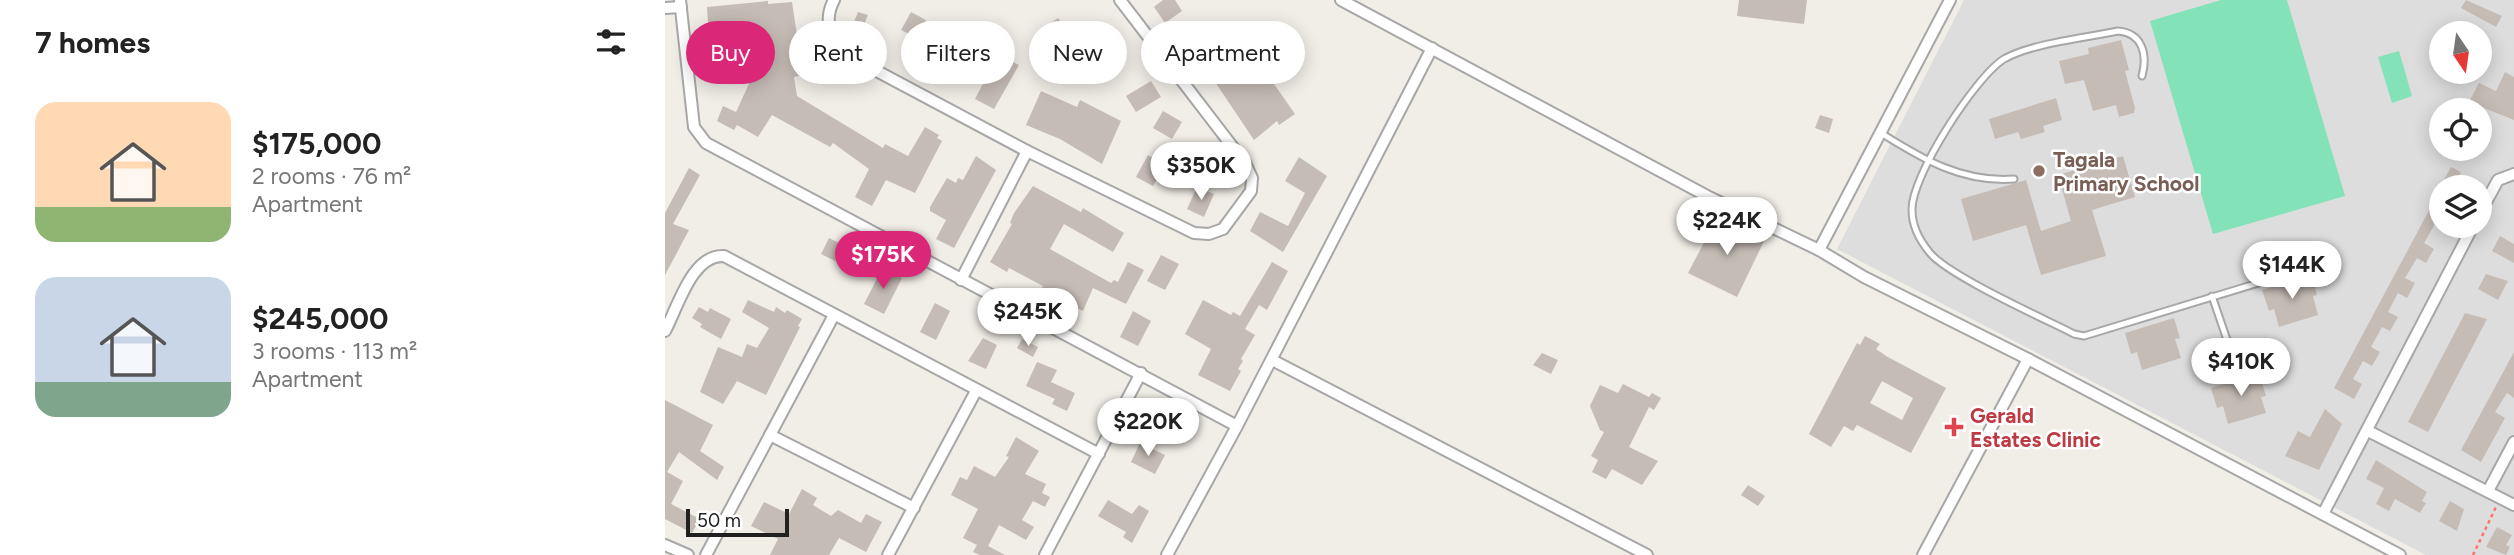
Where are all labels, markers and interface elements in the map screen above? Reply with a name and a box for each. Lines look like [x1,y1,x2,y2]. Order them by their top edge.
chip: Buy [686,21,775,84]
chip: Rent [789,21,887,84]
chip: Filters [901,21,1015,84]
chip: New [1029,21,1127,84]
chip: Apartment [1141,21,1305,84]
north arrow [2429,21,2492,84]
map controls [2429,21,2492,238]
icon: filters [592,23,630,61]
text: 7 homes [35,24,150,61]
button: locate [2429,98,2492,161]
text: $175,000 [252,125,381,162]
icon: home [91,130,175,214]
pin: $350K [1152,142,1250,202]
place label: Tagala Primary School [2053,147,2199,196]
text: $350K [1166,151,1236,179]
text: 2 rooms · 76 m² [252,162,411,190]
marker: Tagala Primary School [2031,163,2047,179]
button: layers [2429,175,2492,238]
text: Apartment [252,190,363,218]
pin: $224K [1678,198,1776,257]
text: $224K [1692,206,1762,234]
pin: $175K [834,232,932,291]
text: $175K [851,240,915,268]
pin: $144K [2243,242,2341,301]
text: $144K [2259,250,2325,278]
pin: $245K [979,288,1077,348]
text: $245K [993,297,1063,325]
text: $245,000 [252,300,388,337]
icon: home [91,305,175,389]
text: 3 rooms · 113 m² [252,337,417,365]
pin: $410K [2192,338,2290,398]
text: $410K [2207,347,2275,375]
text: Apartment [252,365,363,393]
pin: $220K [1099,398,1197,458]
place label: Gerald Estates Clinic [1970,403,2102,452]
text: $220K [1113,407,1183,435]
marker: Gerald Estates Clinic [1944,417,1964,437]
scale bar [686,506,789,538]
text: 50 m [697,509,741,532]

